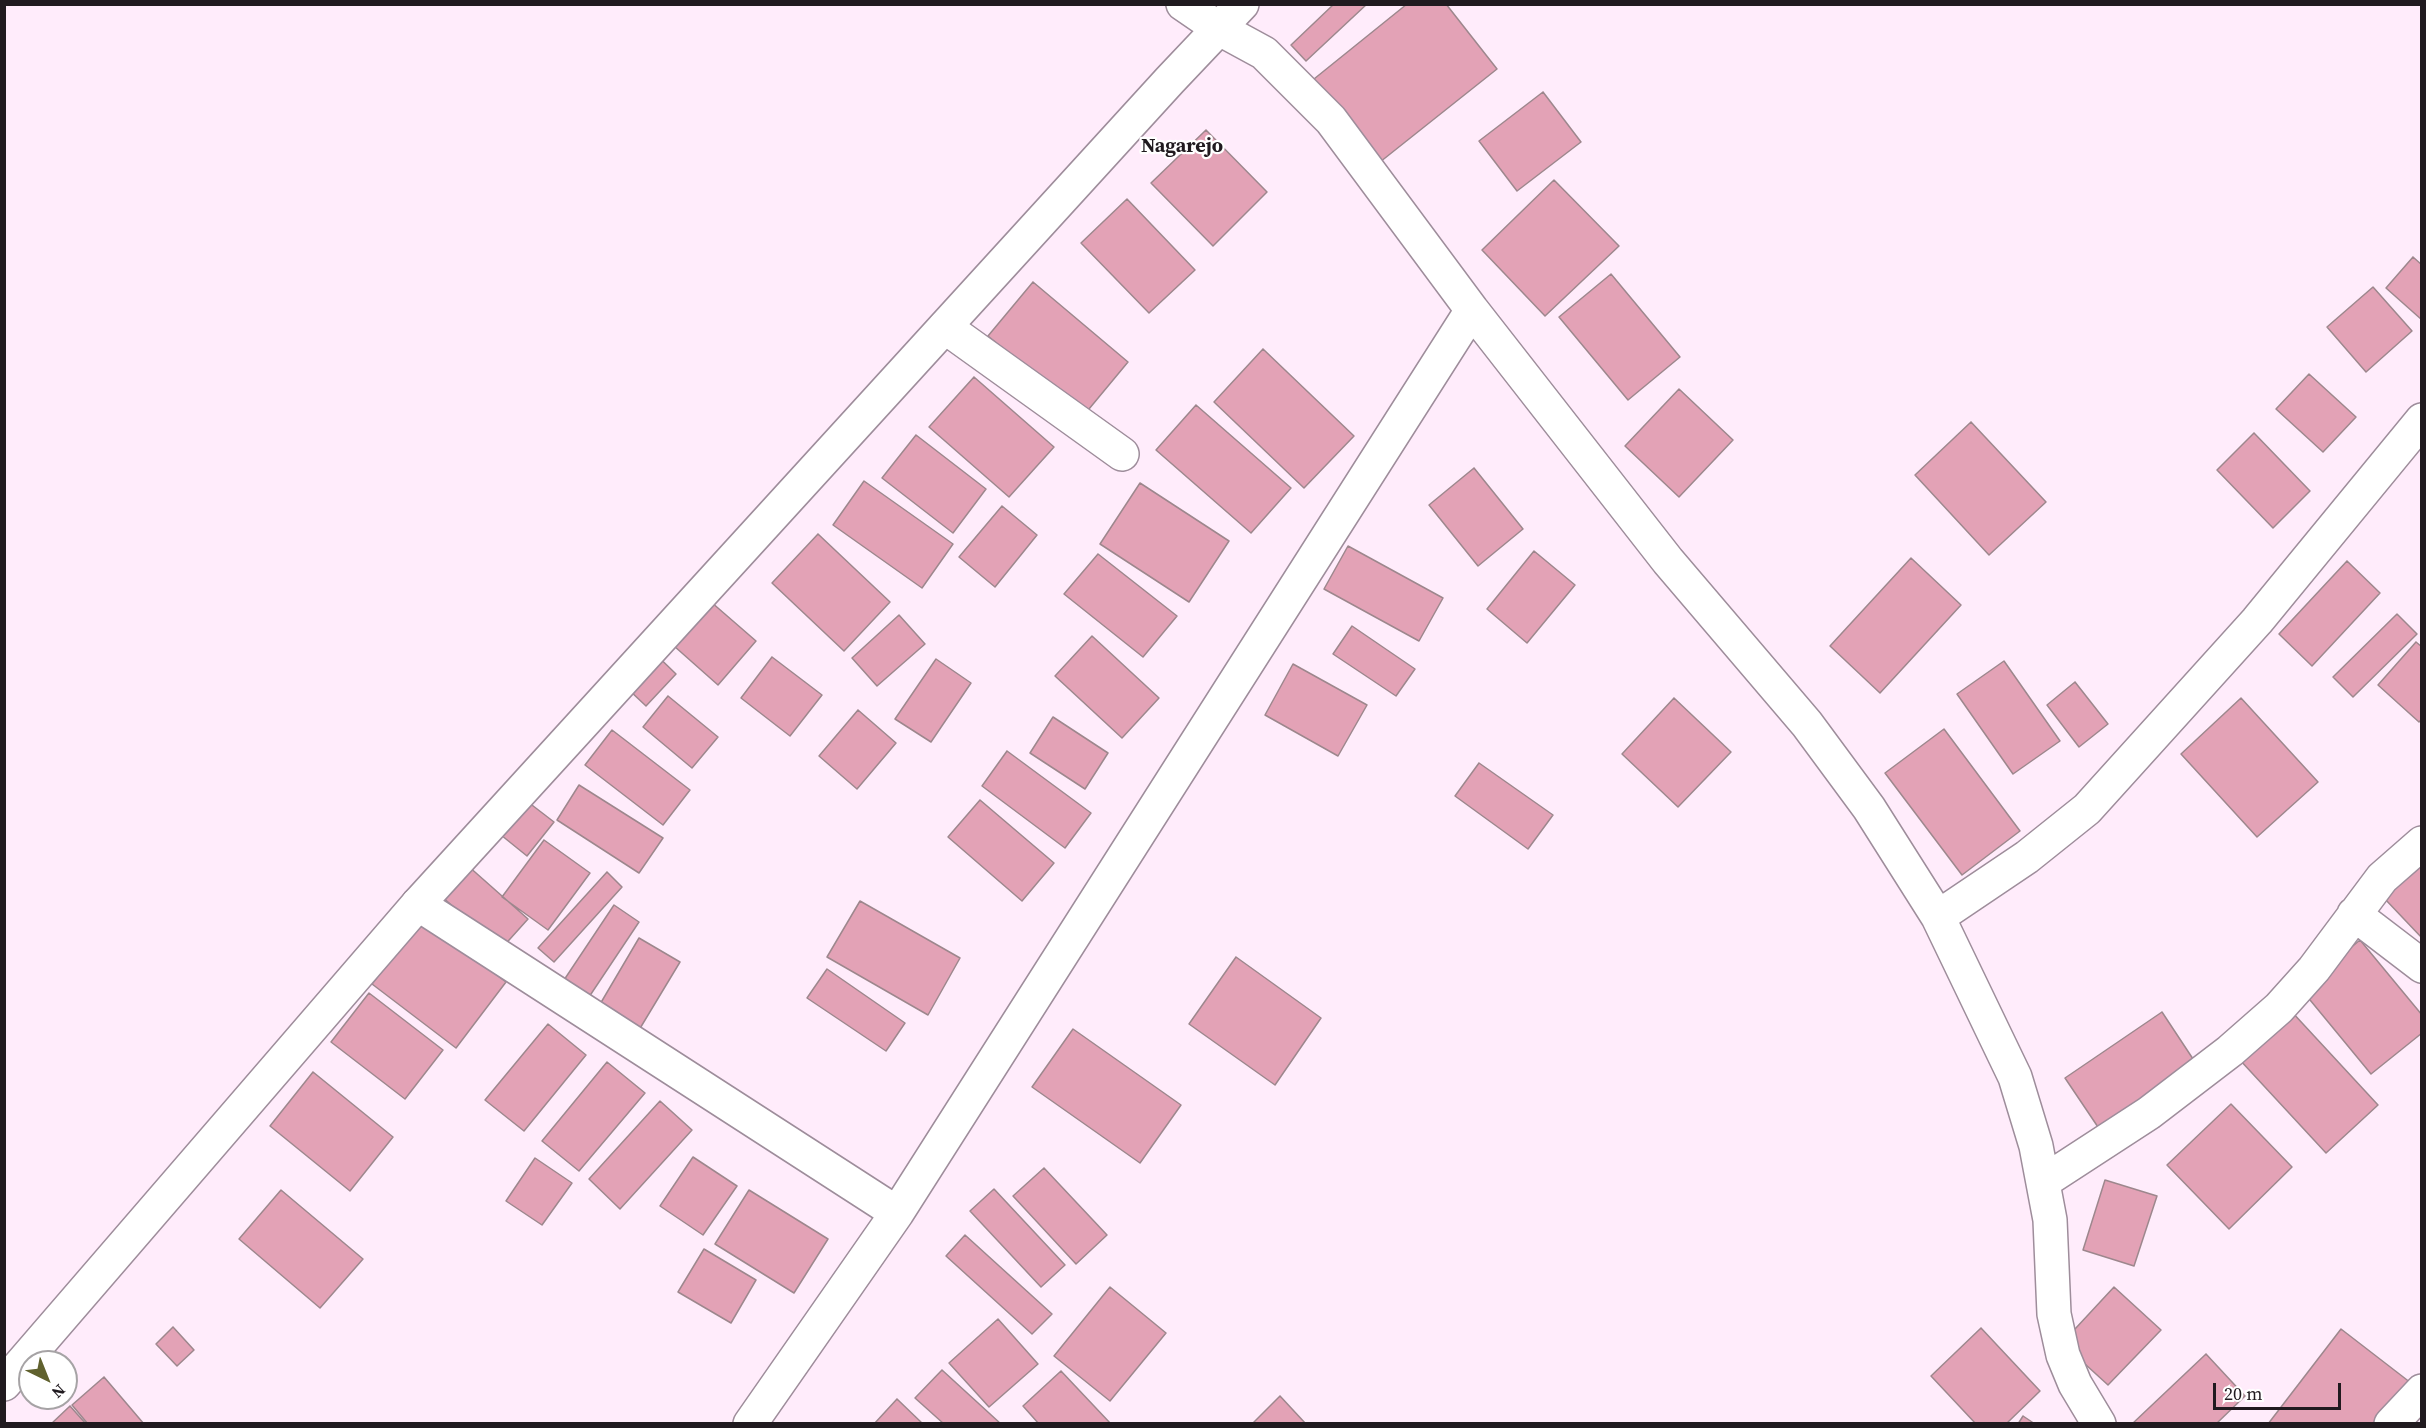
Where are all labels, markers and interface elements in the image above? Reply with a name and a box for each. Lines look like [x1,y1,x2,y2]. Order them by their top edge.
district label: Nagarejo [1141,135,1223,159]
north arrow [18,1350,78,1410]
scale bar [2216,1371,2344,1409]
text: N [47,1380,71,1404]
text: 20 m [2224,1381,2262,1406]

